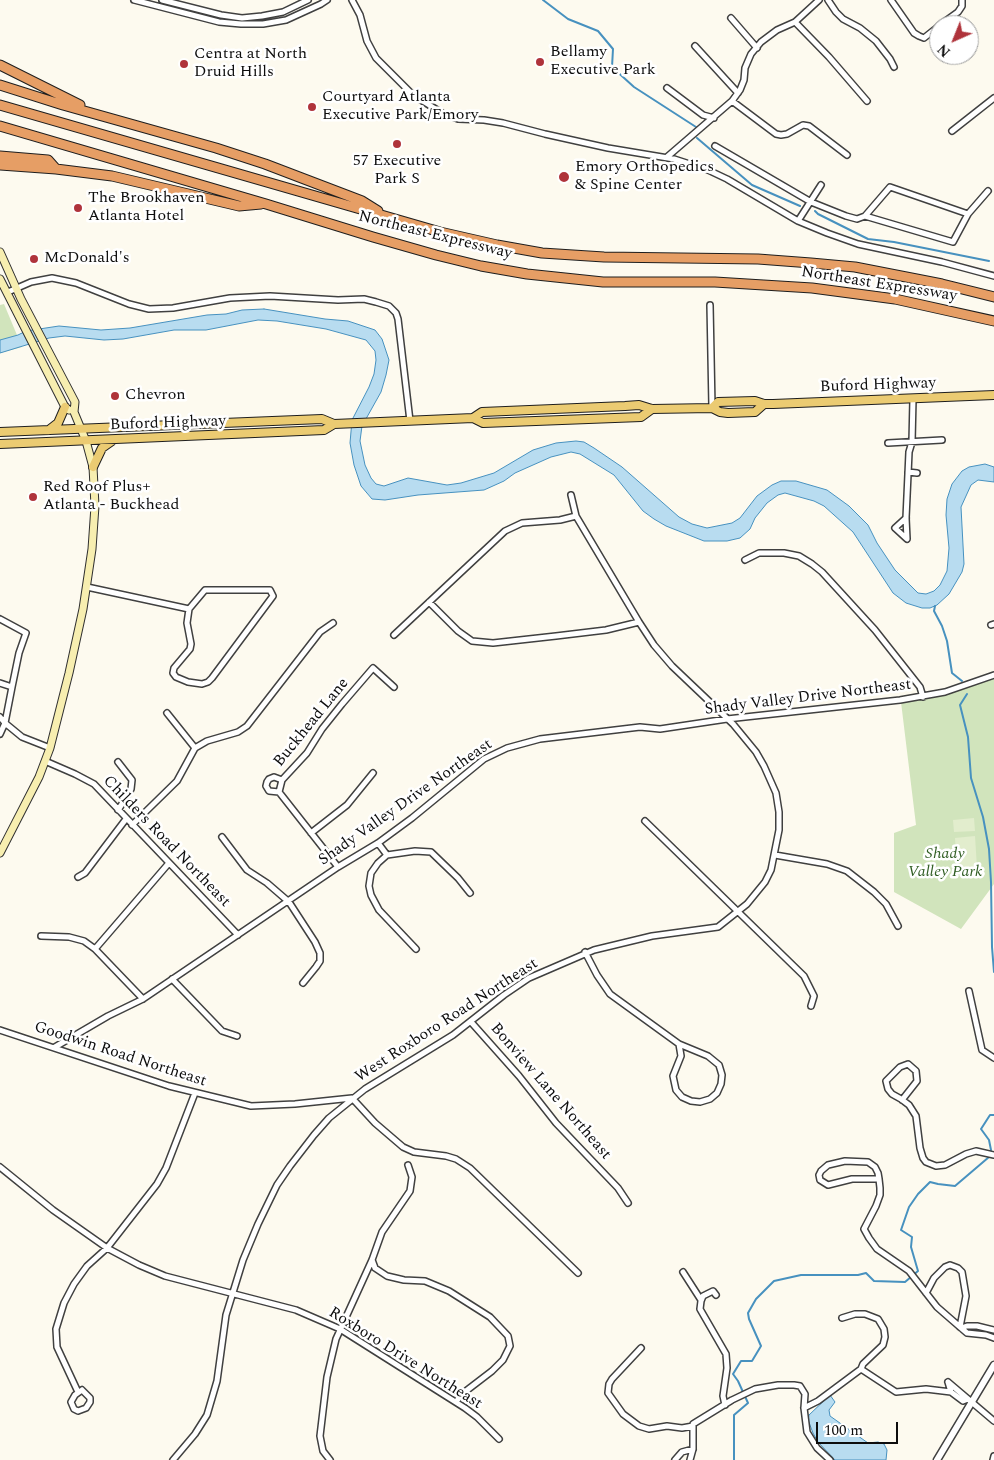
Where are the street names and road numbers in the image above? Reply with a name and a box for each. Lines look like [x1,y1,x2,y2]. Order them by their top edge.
street label: Northeast Expressway [356,208,514,264]
street label: Northeast Expressway [800,263,958,307]
street label: Buford Highway [820,374,936,398]
street label: Buford Highway [110,412,226,436]
street label: Buckhead Lane [270,675,354,771]
street label: Shady Valley Drive Northeast [704,676,912,720]
street label: Shady Valley Drive Northeast [315,736,497,870]
street label: Childers Road Northeast [98,772,234,912]
street label: West Roxboro Road Northeast [352,955,542,1087]
street label: Goodwin Road Northeast [31,1018,209,1092]
street label: Bonview Lane Northeast [485,1020,615,1164]
street label: Roxboro Drive Northeast [325,1304,485,1414]

